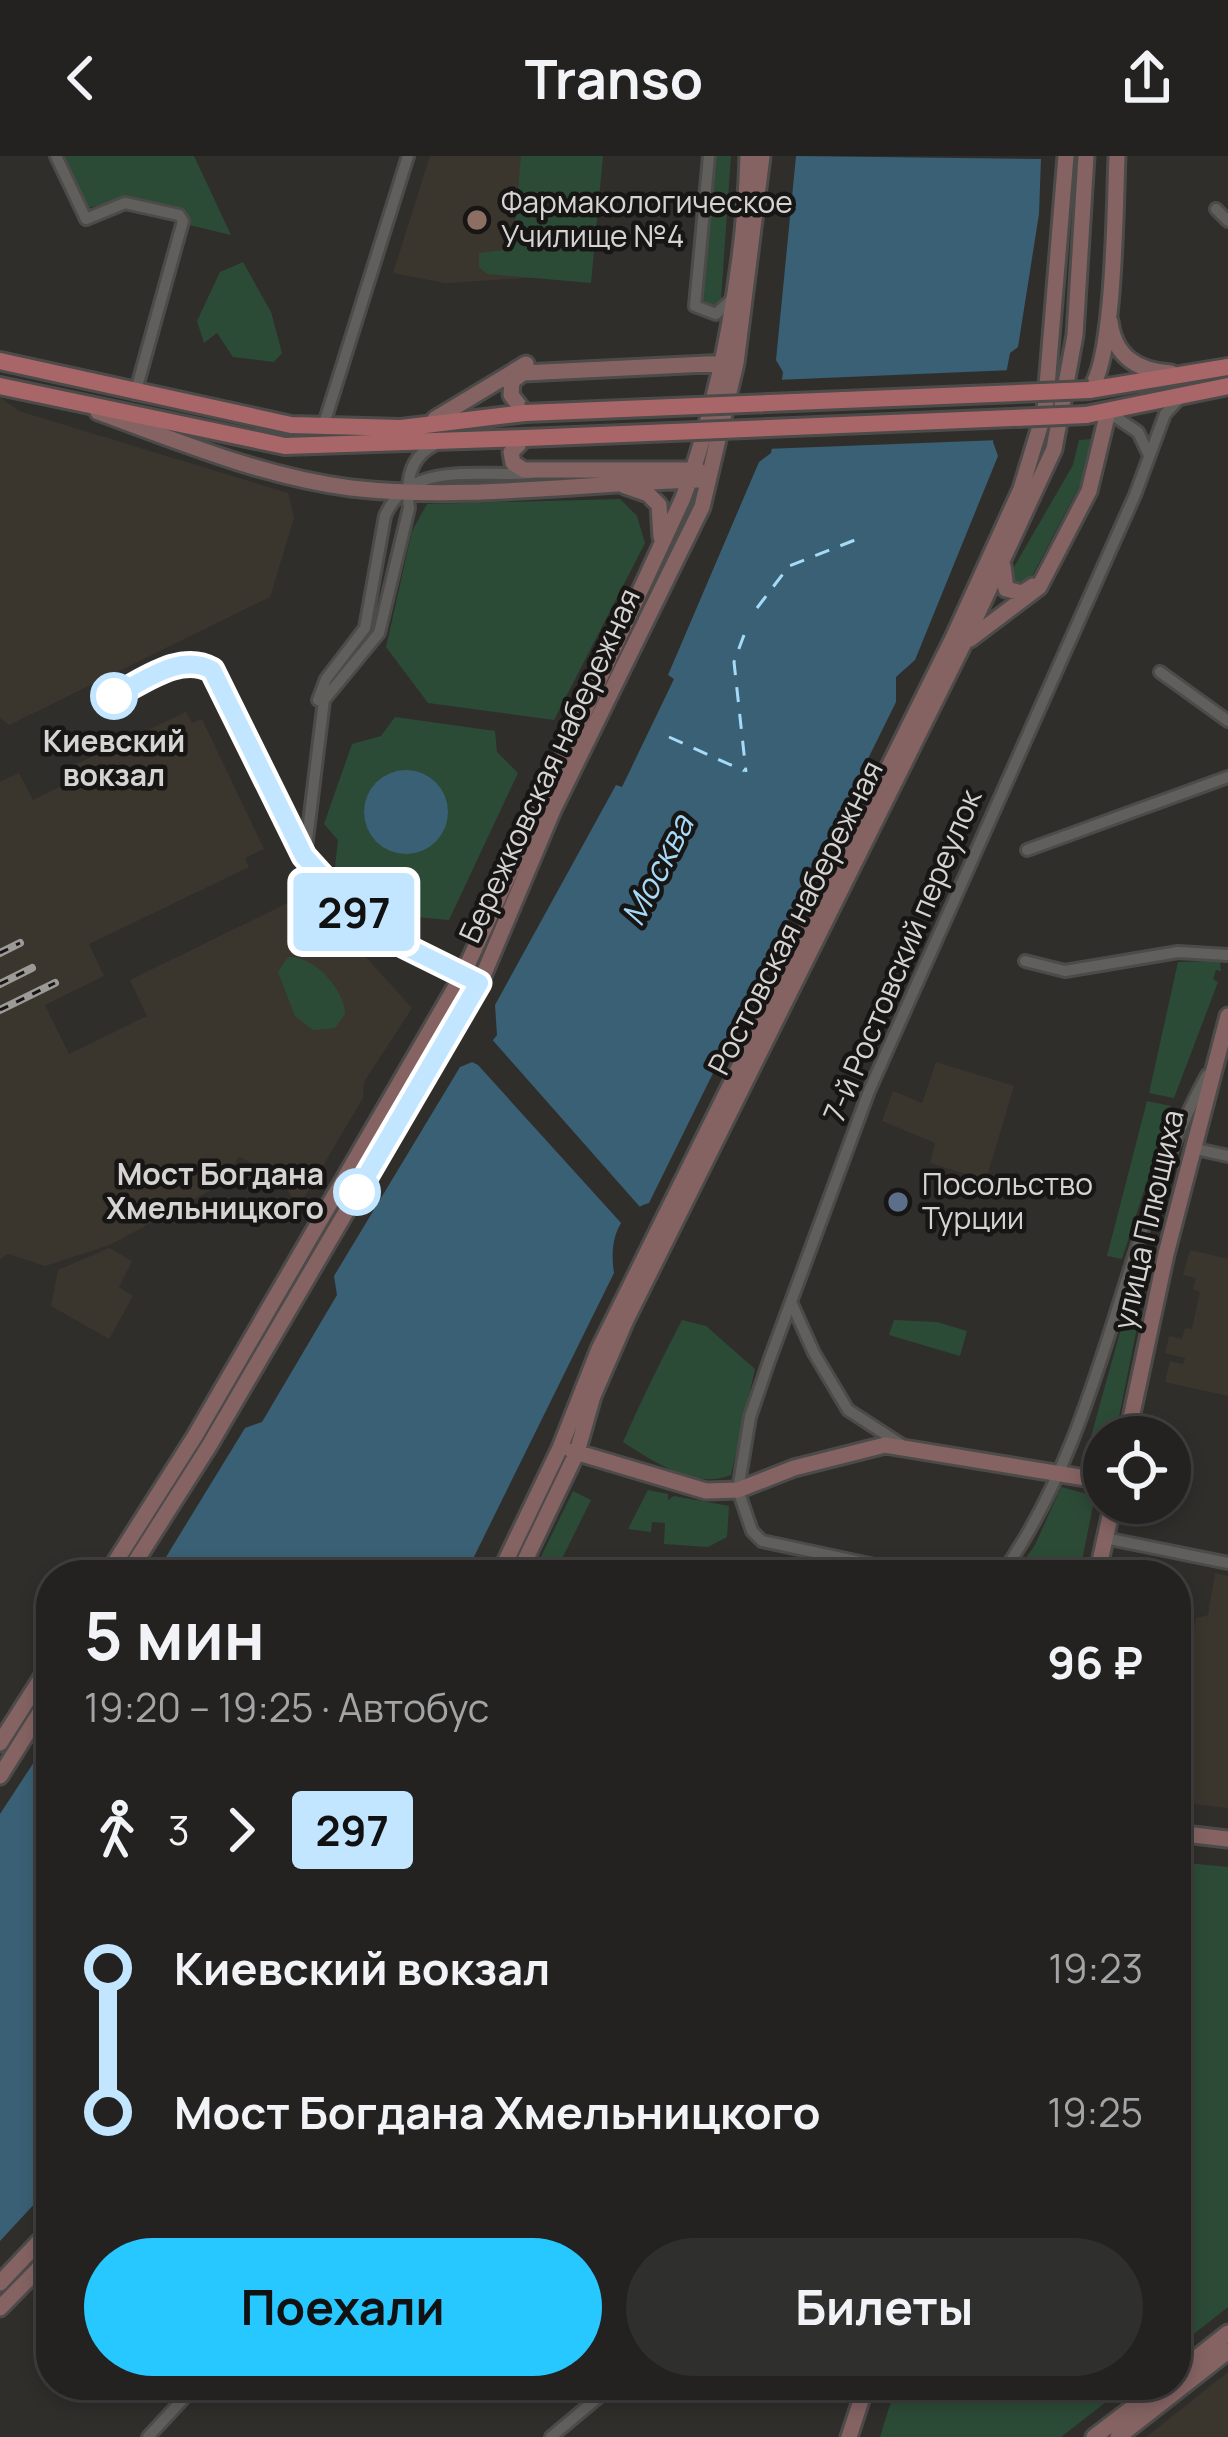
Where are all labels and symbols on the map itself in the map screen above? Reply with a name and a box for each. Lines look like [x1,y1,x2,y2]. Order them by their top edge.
place label: Фармакологическое Училище №4 [501,181,793,256]
marker: Фармакологическое Училище №4 [464,207,490,233]
street label: Бережковская набережная [448,582,649,949]
marker: Киевский вокзал [92,674,136,718]
place label: Киевский вокзал [43,720,185,795]
street label: Ростовская набережная [698,753,892,1081]
street label: 7-й Ростовский переулок [813,782,991,1128]
water label: Москва [610,806,704,933]
line badge: 297 [285,873,423,951]
street label: улица Плющиха [1102,1106,1193,1334]
place label: Мост Богдана Хмельницкого [106,1153,324,1228]
place label: Посольство Турции [922,1163,1093,1238]
marker: Мост Богдана Хмельницкого [335,1170,379,1214]
marker: Посольство Турции [885,1189,911,1215]

